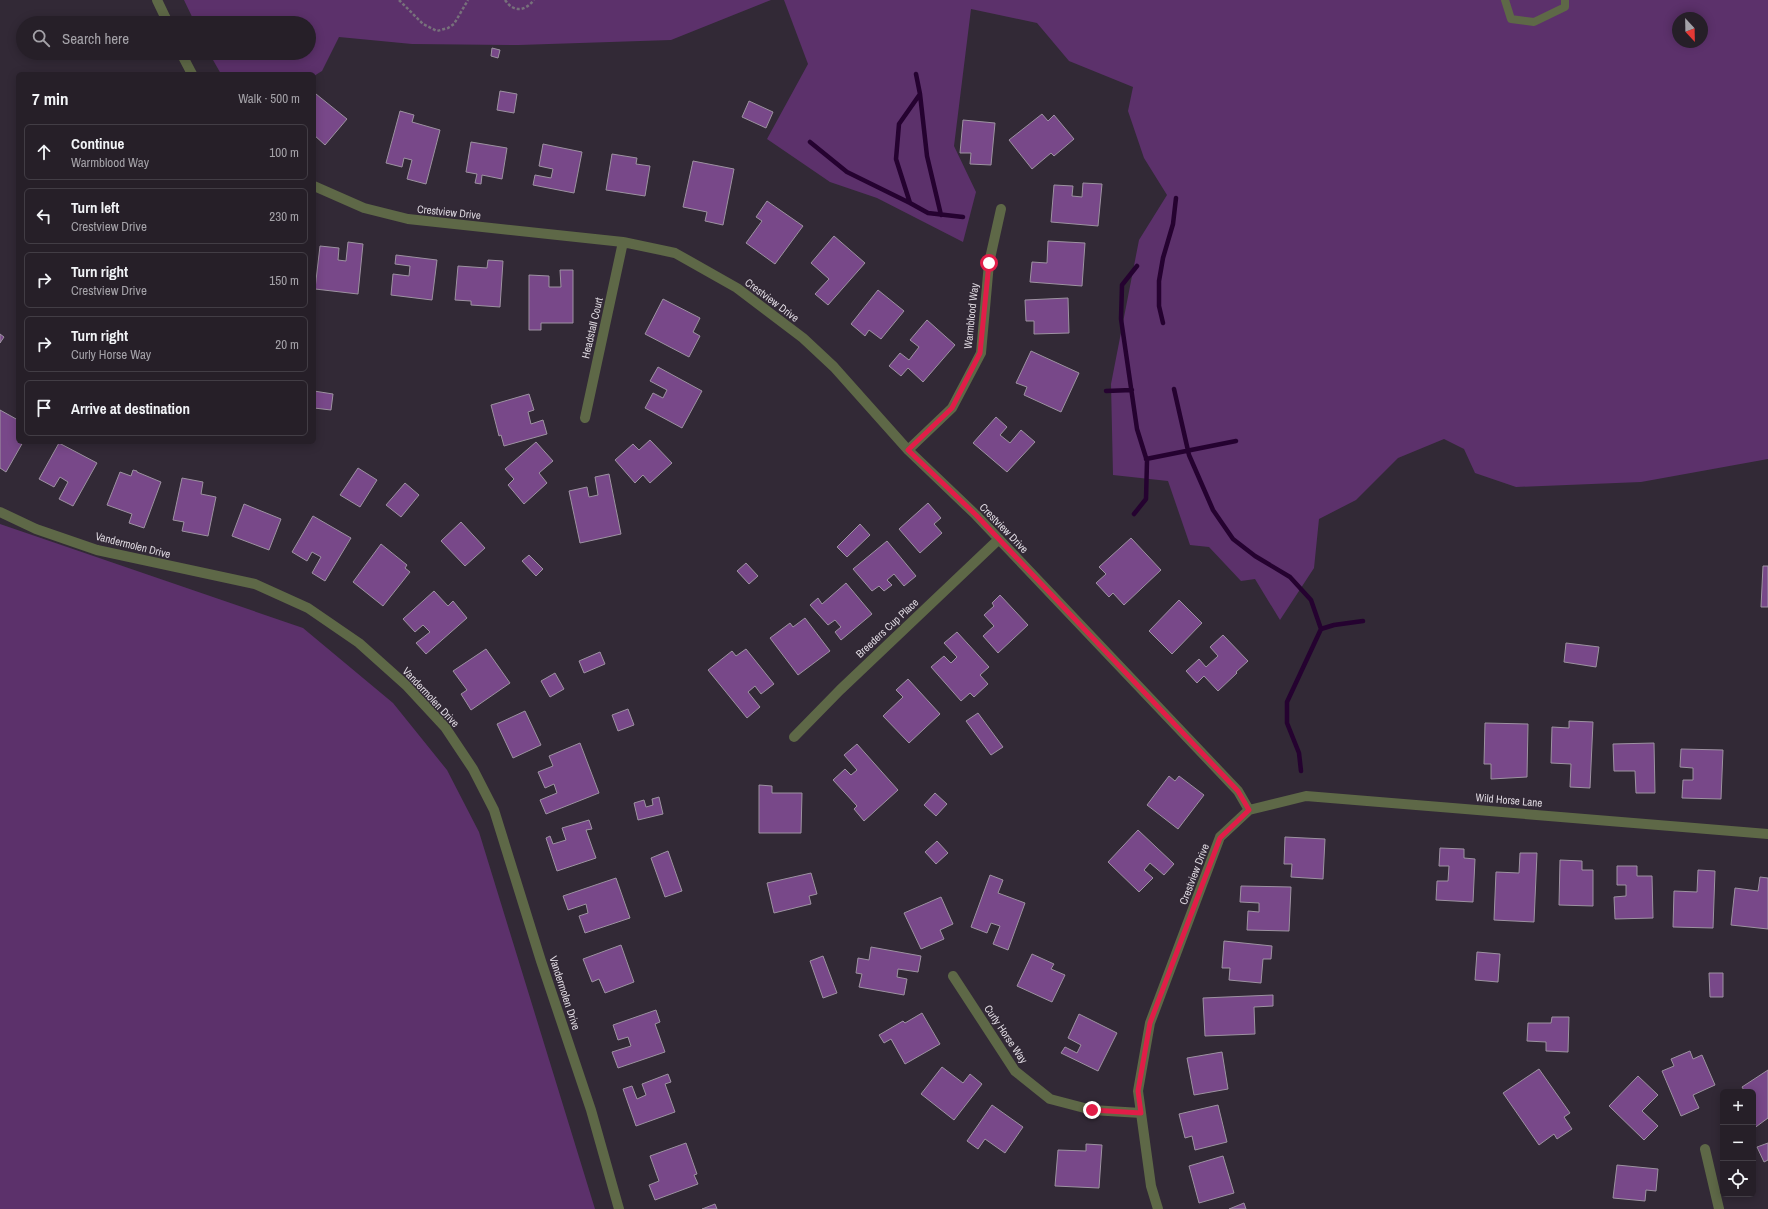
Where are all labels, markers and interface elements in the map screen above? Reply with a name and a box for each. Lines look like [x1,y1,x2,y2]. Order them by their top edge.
north arrow [1672,12,1708,48]
search box [16,16,316,60]
icon: search [30,27,52,49]
text: Search here [62,28,129,49]
text: 7 min [32,87,68,110]
text: Walk · 500 m [238,90,300,107]
text: Continue [71,133,124,154]
icon: ahead [33,141,55,163]
text: 100 m [269,144,299,161]
text: Warmblood Way [71,154,149,171]
text: Turn left [71,197,119,218]
street label: Crestview Drive [416,202,482,222]
icon: left [33,205,55,227]
text: 230 m [269,208,299,225]
text: Crestview Drive [71,218,147,235]
route start [980,254,998,272]
text: Turn right [71,261,128,282]
icon: right [33,269,55,291]
text: 150 m [269,272,299,289]
street label: Crestview Drive [742,275,802,325]
text: Crestview Drive [71,282,147,299]
street label: Warmblood Way [961,282,981,350]
street label: Headstall Court [578,296,606,360]
text: Turn right [71,325,128,346]
icon: right [33,333,55,355]
text: 20 m [275,336,299,353]
text: Curly Horse Way [71,346,151,363]
icon: arrive [33,397,55,419]
text: Arrive at destination [71,398,190,419]
street label: Crestview Drive [977,500,1031,556]
street label: Vandermolen Drive [94,529,172,561]
street label: Breeders Cup Place [853,595,921,661]
street label: Vandermolen Drive [400,664,462,730]
street label: Wild Horse Lane [1475,790,1543,810]
street label: Crestview Drive [1176,842,1212,906]
street label: Vandermolen Drive [546,954,584,1032]
street label: Curly Horse Way [981,1002,1031,1066]
map controls [1720,1089,1756,1197]
button: + [1720,1089,1756,1125]
route end [1083,1101,1101,1119]
button: − [1720,1125,1756,1161]
button: locate [1720,1161,1756,1197]

